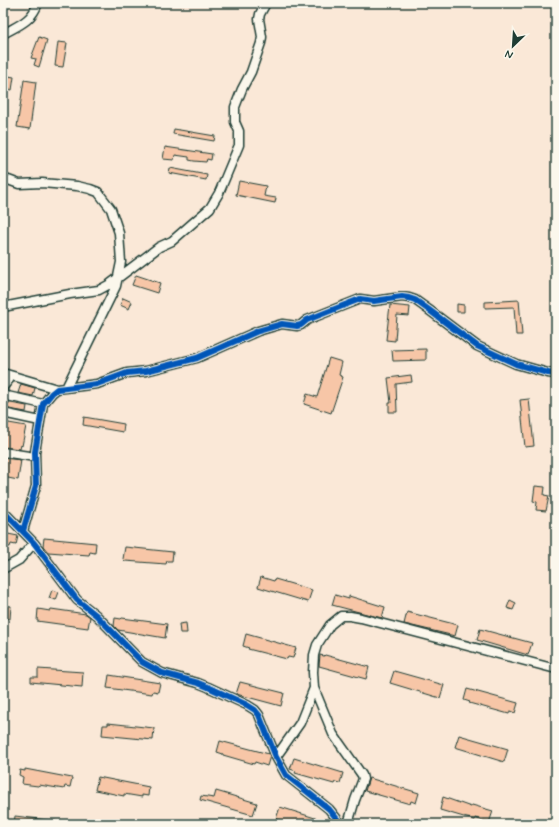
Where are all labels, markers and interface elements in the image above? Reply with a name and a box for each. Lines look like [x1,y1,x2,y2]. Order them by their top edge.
north arrow [493,26,533,66]
text: N [503,46,515,62]

